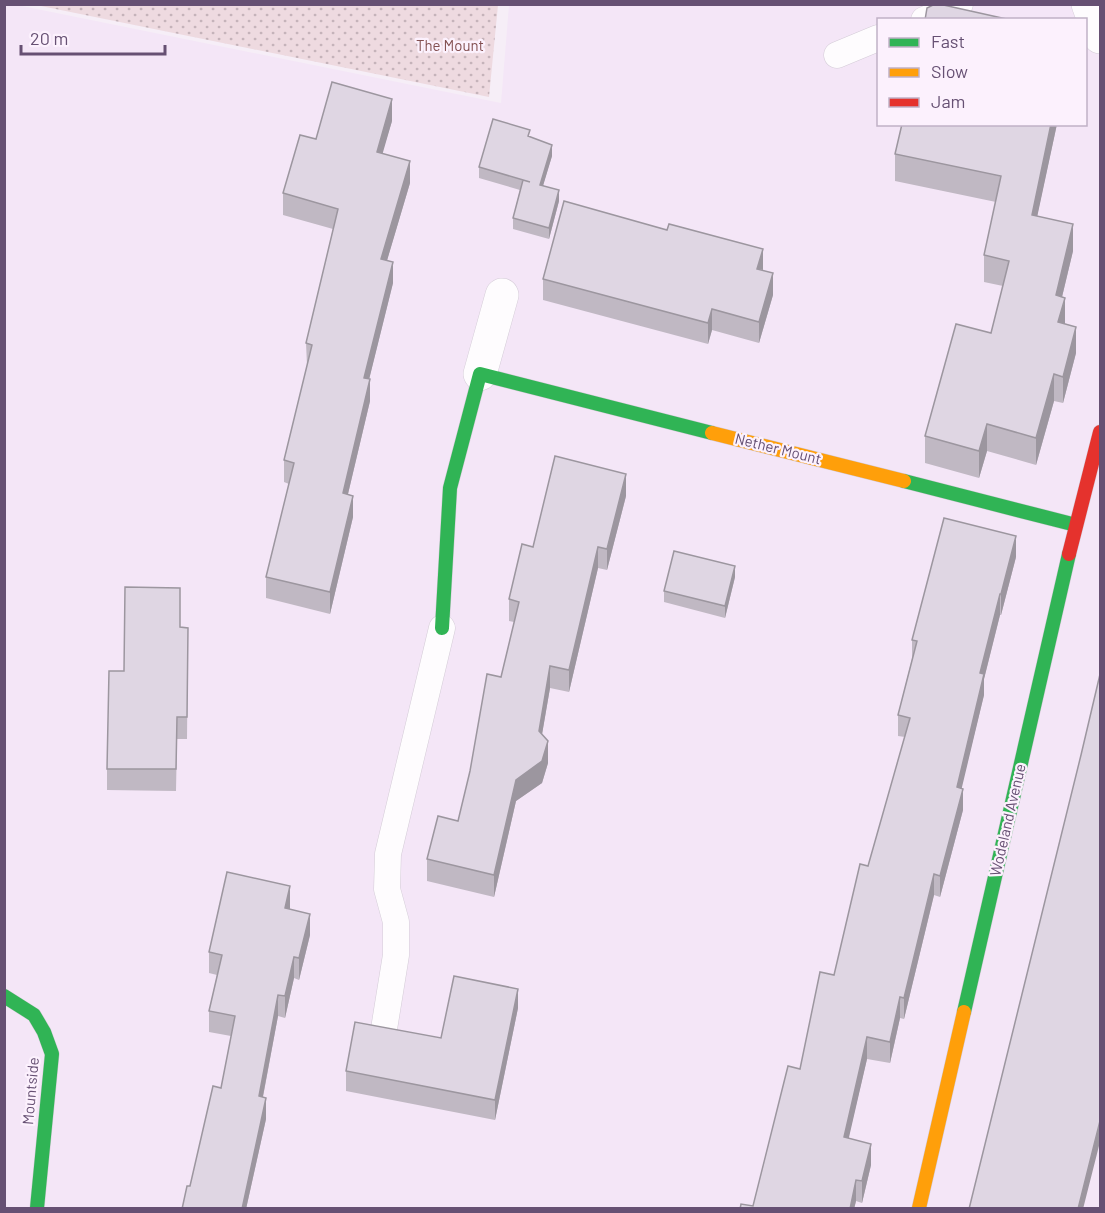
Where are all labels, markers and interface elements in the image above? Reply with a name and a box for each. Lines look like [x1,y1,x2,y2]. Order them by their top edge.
scale bar [21,18,165,56]
legend [877,18,1087,126]
text: 20 m [30,27,68,49]
text: Fast [931,30,965,52]
park label: The Mount [416,36,484,54]
text: Slow [931,60,968,82]
text: Jam [931,90,965,112]
street label: Nether Mount [733,429,823,467]
street label: Wodeland Avenue [985,762,1029,878]
street label: Mountside [18,1056,42,1125]

